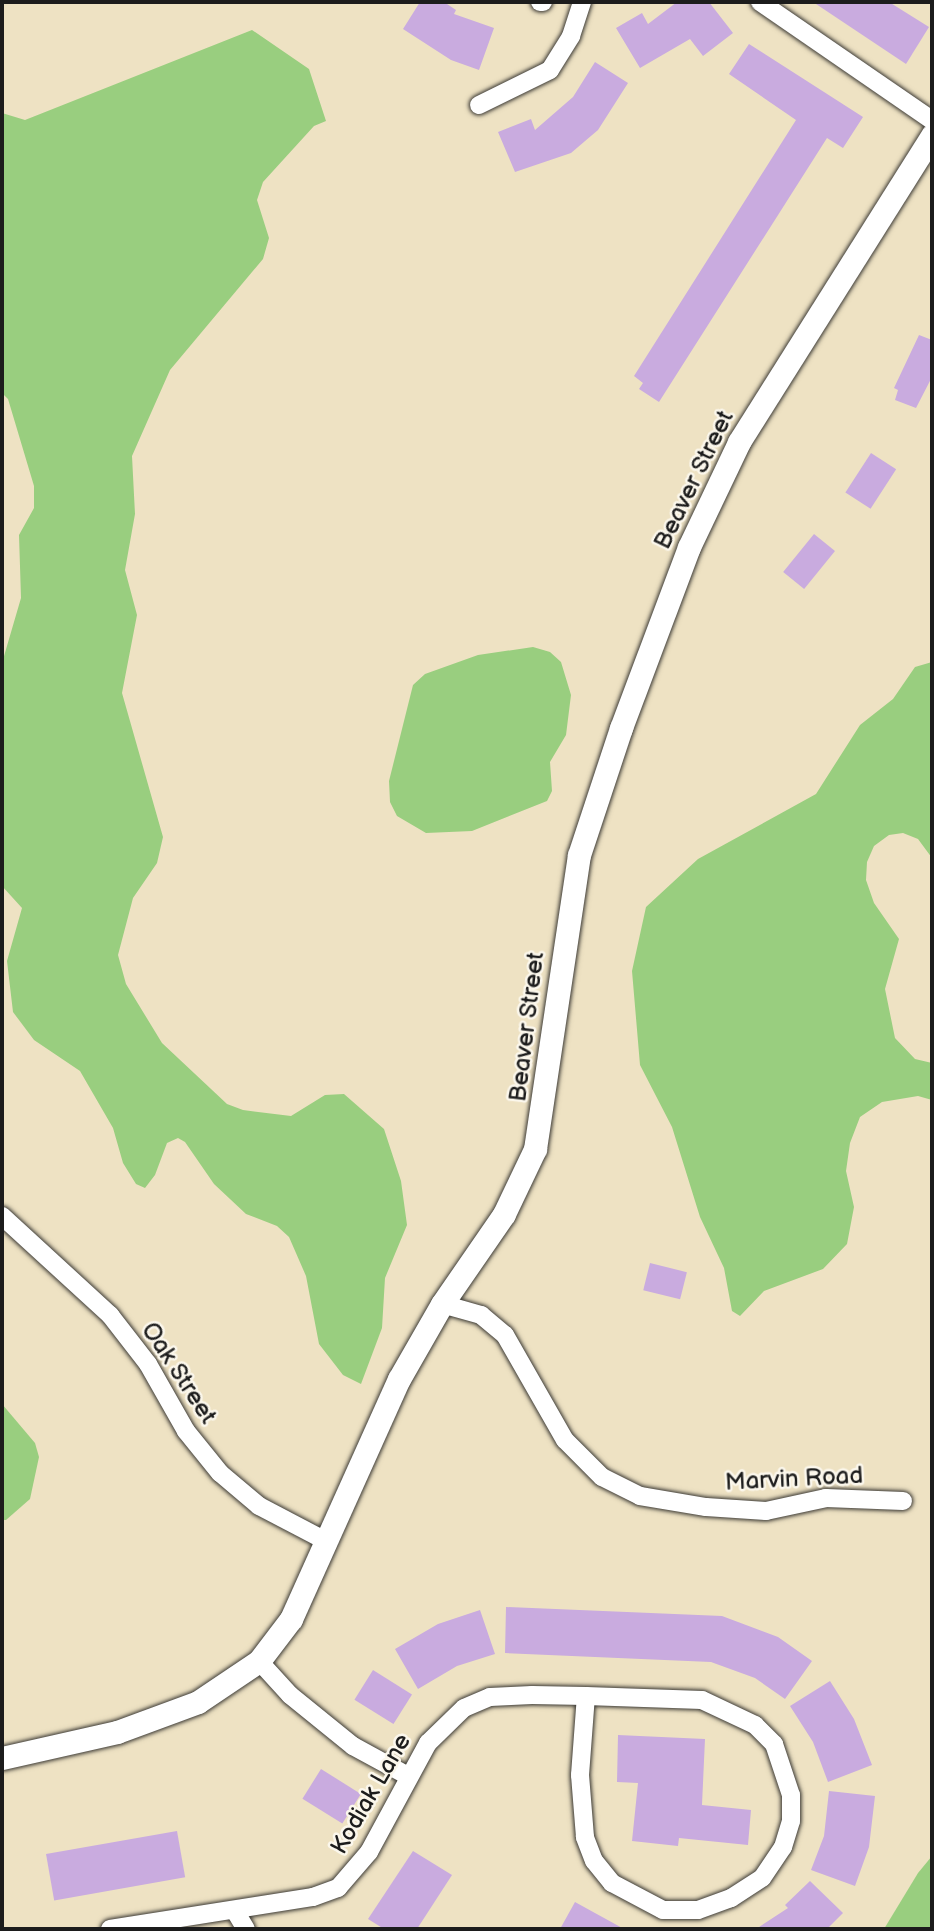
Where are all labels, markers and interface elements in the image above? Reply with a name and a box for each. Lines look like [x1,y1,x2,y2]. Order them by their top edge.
street label: Beaver Street [648,406,740,554]
street label: Beaver Street [504,950,550,1104]
street label: Oak Street [135,1317,223,1429]
street label: Marvin Road [724,1461,864,1497]
street label: Kodiak Lane [325,1729,417,1859]

